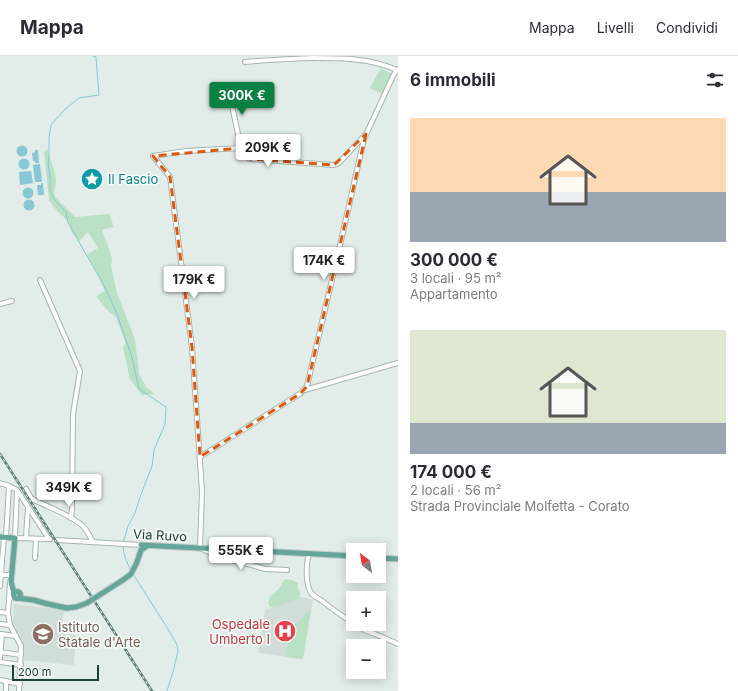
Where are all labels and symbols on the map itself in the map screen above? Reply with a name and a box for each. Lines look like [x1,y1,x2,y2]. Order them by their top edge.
pin: 300K € [209,82,275,116]
pin: 209K € [235,134,301,168]
place icon: Il Fascio [79,166,105,192]
place label: Il Fascio [108,171,158,187]
pin: 174K € [291,247,357,281]
pin: 179K € [161,266,227,300]
pin: 349K € [36,474,102,508]
street label: Via Ruvo [133,526,188,544]
pin: 555K € [208,537,274,571]
north arrow [346,543,386,583]
place label: Ospedale Umberto I [209,616,270,647]
hospital icon: Ospedale Umberto I [272,618,298,644]
place label: Istituto Statale d'Arte [58,619,141,650]
school or university icon: Istituto Statale d'Arte [30,621,56,647]
scale bar [12,663,99,682]

